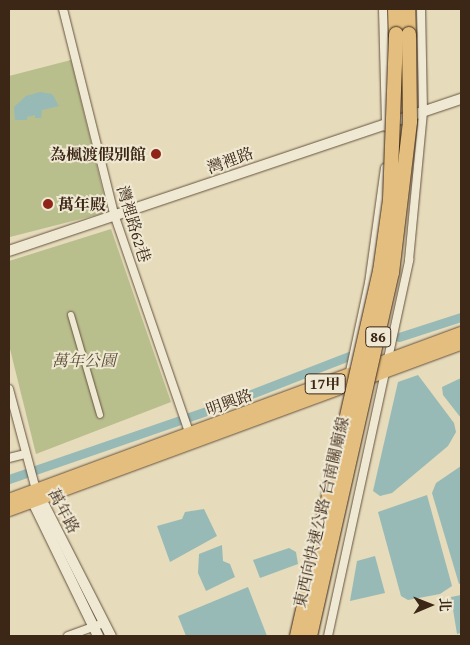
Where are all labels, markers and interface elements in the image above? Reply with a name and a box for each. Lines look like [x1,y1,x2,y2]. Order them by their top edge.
street label: 灣裡路 [204,143,256,177]
place label: 為楓渡假別館 [50,144,146,164]
marker: 為楓渡假別館 [150,148,162,160]
street label: 灣裡路62巷 [113,183,155,265]
place label: 萬年殿 [58,194,106,214]
marker: 萬年殿 [42,198,54,210]
road number: 86 [364,324,392,350]
park label: 萬年公園 [52,350,116,370]
road number: 17甲 [304,372,346,396]
street label: 明興路 [203,385,255,419]
street label: 東西向快速公路 台南關廟線 [290,415,352,609]
street label: 萬年路 [44,485,84,537]
north arrow [405,580,455,630]
text: 北 [435,598,455,612]

